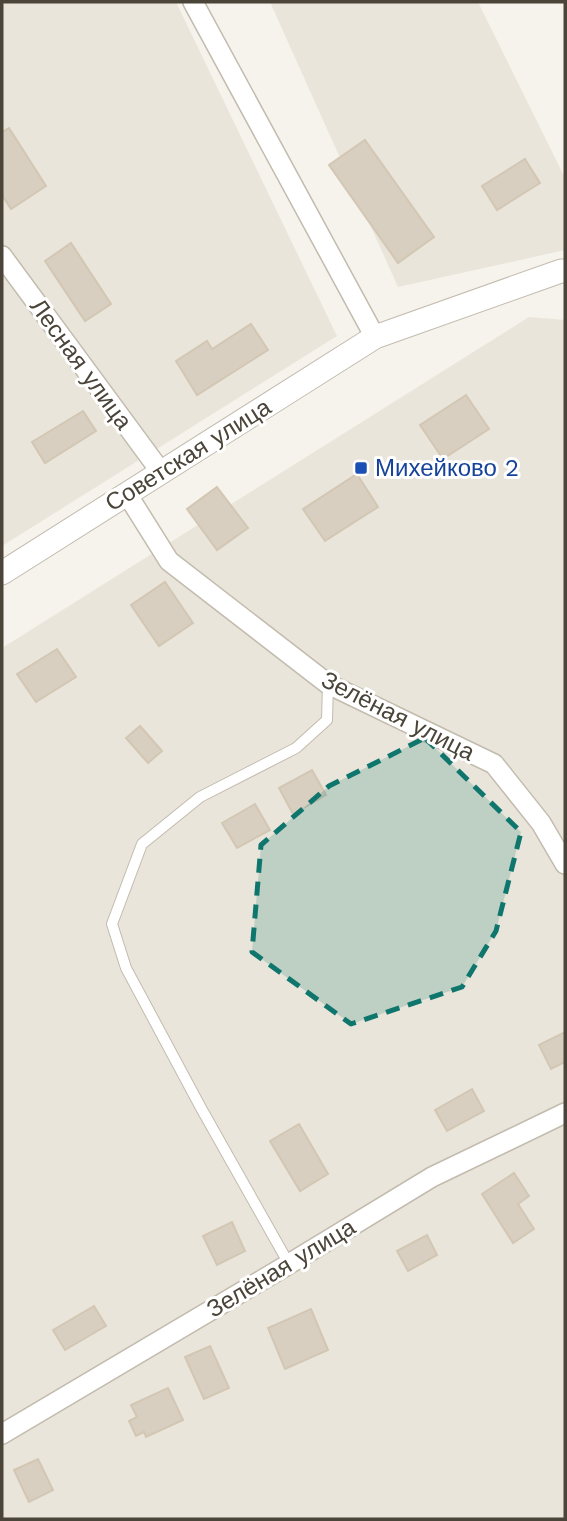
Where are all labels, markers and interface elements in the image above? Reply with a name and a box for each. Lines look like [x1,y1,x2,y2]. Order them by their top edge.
street label: Лесная улица [24,293,138,435]
street label: Советская улица [100,392,277,517]
place label: Михейково 2 [375,454,519,482]
marker: Михейково 2 [353,460,369,476]
street label: Зелёная улица [317,665,480,767]
street label: Зелёная улица [202,1212,361,1323]

